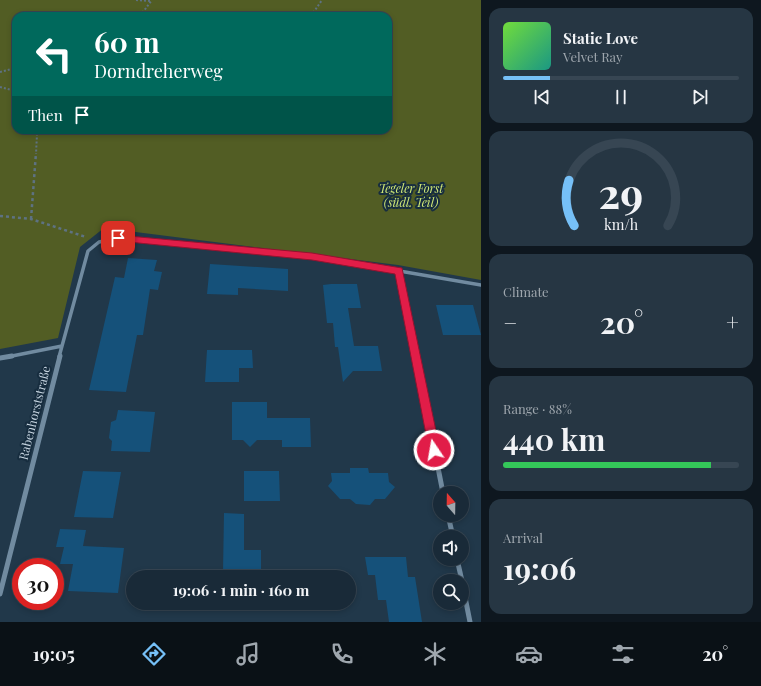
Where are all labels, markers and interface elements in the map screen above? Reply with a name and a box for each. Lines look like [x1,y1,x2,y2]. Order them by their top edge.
text: 60 m [94,23,160,60]
icon: left [28,28,80,80]
text: Static Love [563,28,638,48]
text: Velvet Ray [563,48,623,65]
text: Dorndreherweg [94,59,223,83]
icon: previous [531,86,553,108]
icon: pause [610,86,632,108]
icon: next [689,86,711,108]
icon: arrive [71,104,93,126]
text: Then [28,105,63,125]
text: 29 [599,164,643,219]
park label: Tegeler Forst (südl. Teil) [379,180,444,210]
text: km/h [604,215,639,234]
pin [101,221,135,255]
icon: arrive [107,227,129,249]
text: Climate [503,283,549,300]
text: 20° [600,302,643,342]
text: − [503,307,517,337]
text: + [726,307,739,337]
street label: Rabenhorststraße [15,364,53,461]
text: Range · 88% [503,400,572,417]
text: 440 km [503,419,605,459]
position arrow [413,429,455,471]
north arrow [433,486,469,522]
map controls [433,486,469,610]
text: Arrival [503,529,543,546]
button: sound [433,530,469,566]
text: 19:06 [503,548,576,588]
speed limit sign: 30 [12,558,64,610]
button: search [433,574,469,610]
text: 19:06 · 1 min · 160 m [173,580,309,600]
icon: directions [140,640,168,668]
icon: music [234,640,262,668]
icon: phone [328,640,356,668]
icon: climate [421,640,449,668]
icon: car [515,640,543,668]
icon: filters [609,640,637,668]
text: 19:05 [33,642,75,666]
text: 20° [702,642,728,666]

